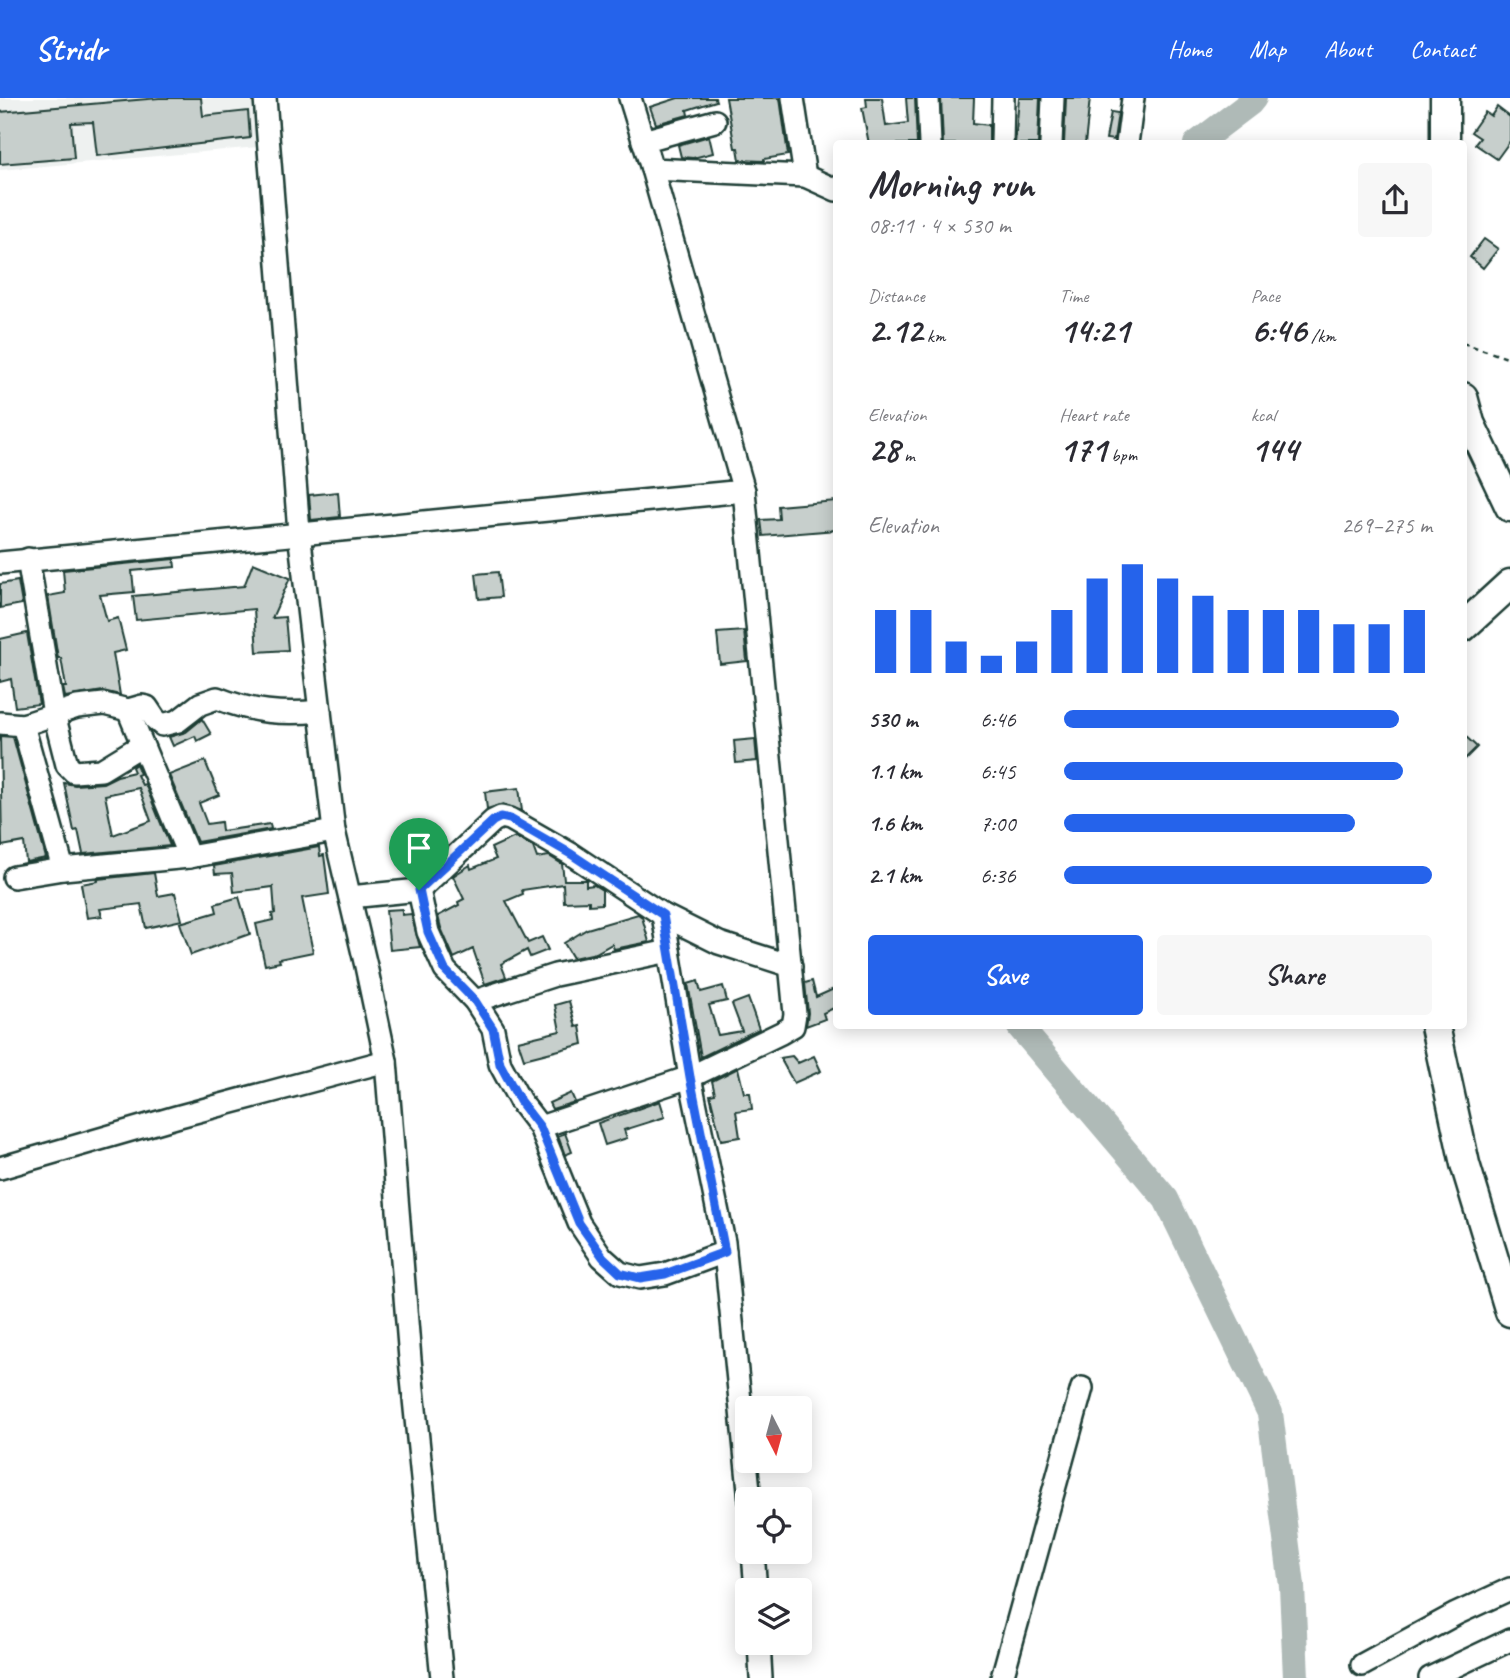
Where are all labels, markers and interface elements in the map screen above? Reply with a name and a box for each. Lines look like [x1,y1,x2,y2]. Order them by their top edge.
text: Stridr [35,28,106,70]
text: Home [1168,34,1211,64]
text: Map [1249,34,1286,64]
text: About [1324,34,1372,64]
text: Contact [1410,34,1475,64]
text: Morning run [868,161,1034,208]
button: share [1358,163,1432,237]
text: 08:11 · 4 × 530 m [868,211,1011,240]
text: Distance [868,284,925,308]
text: Time [1059,284,1088,308]
text: Pace [1251,284,1280,308]
text: 2.12 [868,308,922,353]
text: 14:21 [1059,308,1129,353]
text: 6:46 [1251,308,1306,353]
text: km [922,324,945,348]
text: /km [1306,324,1336,348]
text: Elevation [868,403,926,427]
text: Heart rate [1059,403,1129,427]
text: kcal [1251,403,1276,427]
text: 28 [868,427,900,472]
text: 171 [1059,427,1106,472]
text: 144 [1251,427,1298,472]
text: m [900,443,915,467]
text: bpm [1106,443,1137,467]
text: Elevation [868,511,939,540]
text: 269–275 m [1341,511,1432,540]
text: 530 m [868,705,917,734]
text: 6:46 [980,705,1016,734]
text: 1.1 km [868,757,922,786]
text: 6:45 [980,757,1016,786]
text: 1.6 km [868,809,922,838]
text: 7:00 [980,809,1016,838]
pin [389,818,449,890]
icon: arrive [400,829,438,867]
text: 2.1 km [868,861,922,890]
text: 6:36 [980,861,1016,890]
button: Save [868,935,1143,1015]
button: Share [1157,935,1432,1015]
north arrow [735,1396,812,1474]
map controls [735,1396,812,1655]
button: locate [735,1487,812,1564]
button: layers [735,1578,812,1655]

